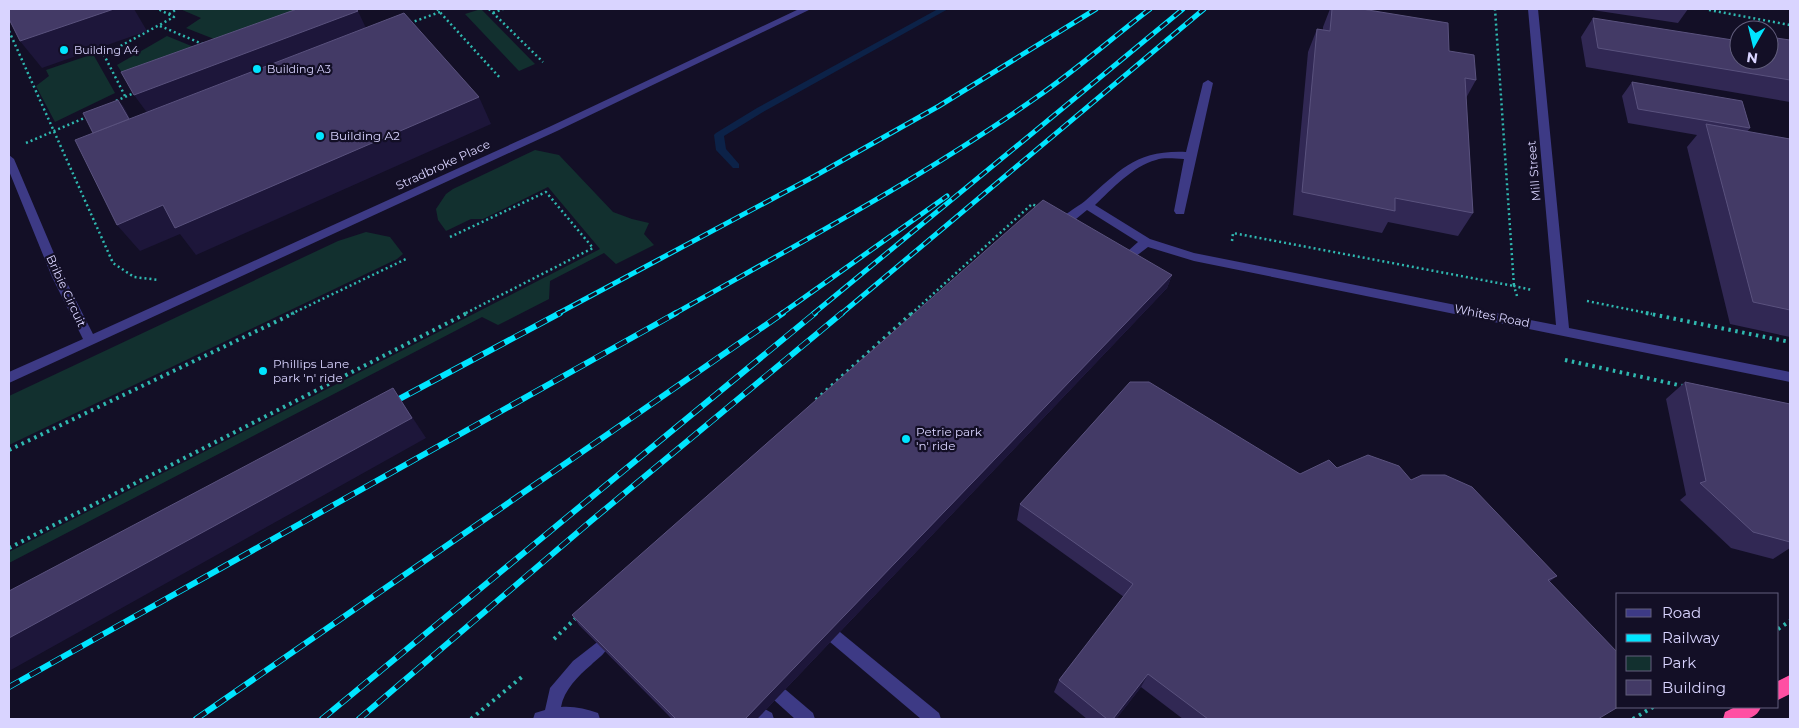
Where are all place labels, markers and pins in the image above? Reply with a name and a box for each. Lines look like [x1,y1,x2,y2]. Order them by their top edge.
place label: Building A4 [74,43,140,57]
marker: Building A4 [58,44,70,56]
place label: Building A3 [267,62,331,76]
marker: Building A3 [251,63,263,75]
place label: Building A2 [330,128,400,143]
marker: Building A2 [314,130,326,142]
place label: Phillips Lane park 'n' ride [273,356,349,385]
marker: Phillips Lane park 'n' ride [257,365,269,377]
place label: Petrie park 'n' ride [916,424,983,453]
marker: Petrie park 'n' ride [900,433,912,445]

